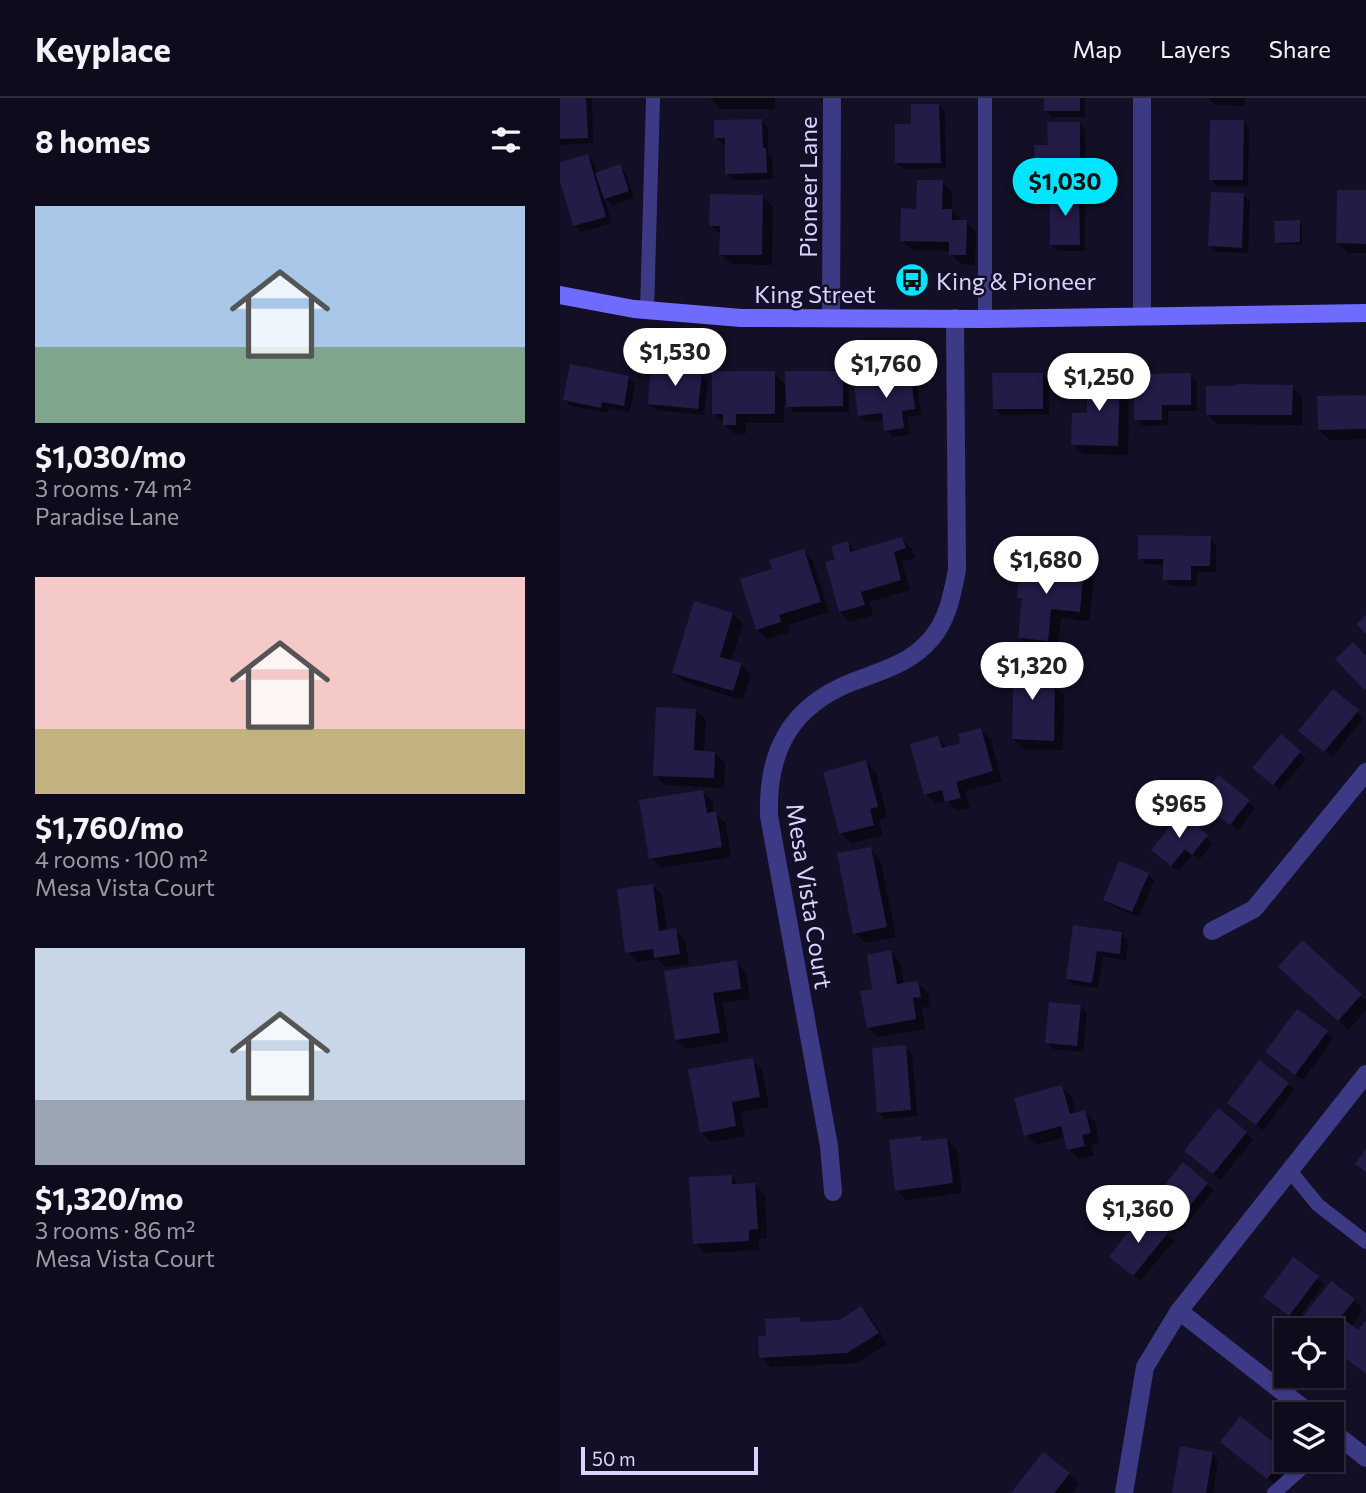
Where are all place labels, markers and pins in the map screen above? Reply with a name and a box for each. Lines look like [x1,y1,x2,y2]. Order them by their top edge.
pin: $1,030 [1008,158,1122,218]
bus stop icon: King & Pioneer [893,261,931,299]
place label: King & Pioneer [936,266,1096,295]
pin: $1,530 [618,328,732,388]
pin: $1,760 [829,341,943,400]
pin: $1,250 [1042,354,1156,413]
pin: $1,680 [989,536,1103,596]
pin: $1,320 [975,642,1089,702]
pin: $965 [1138,780,1220,840]
pin: $1,360 [1081,1186,1195,1245]

